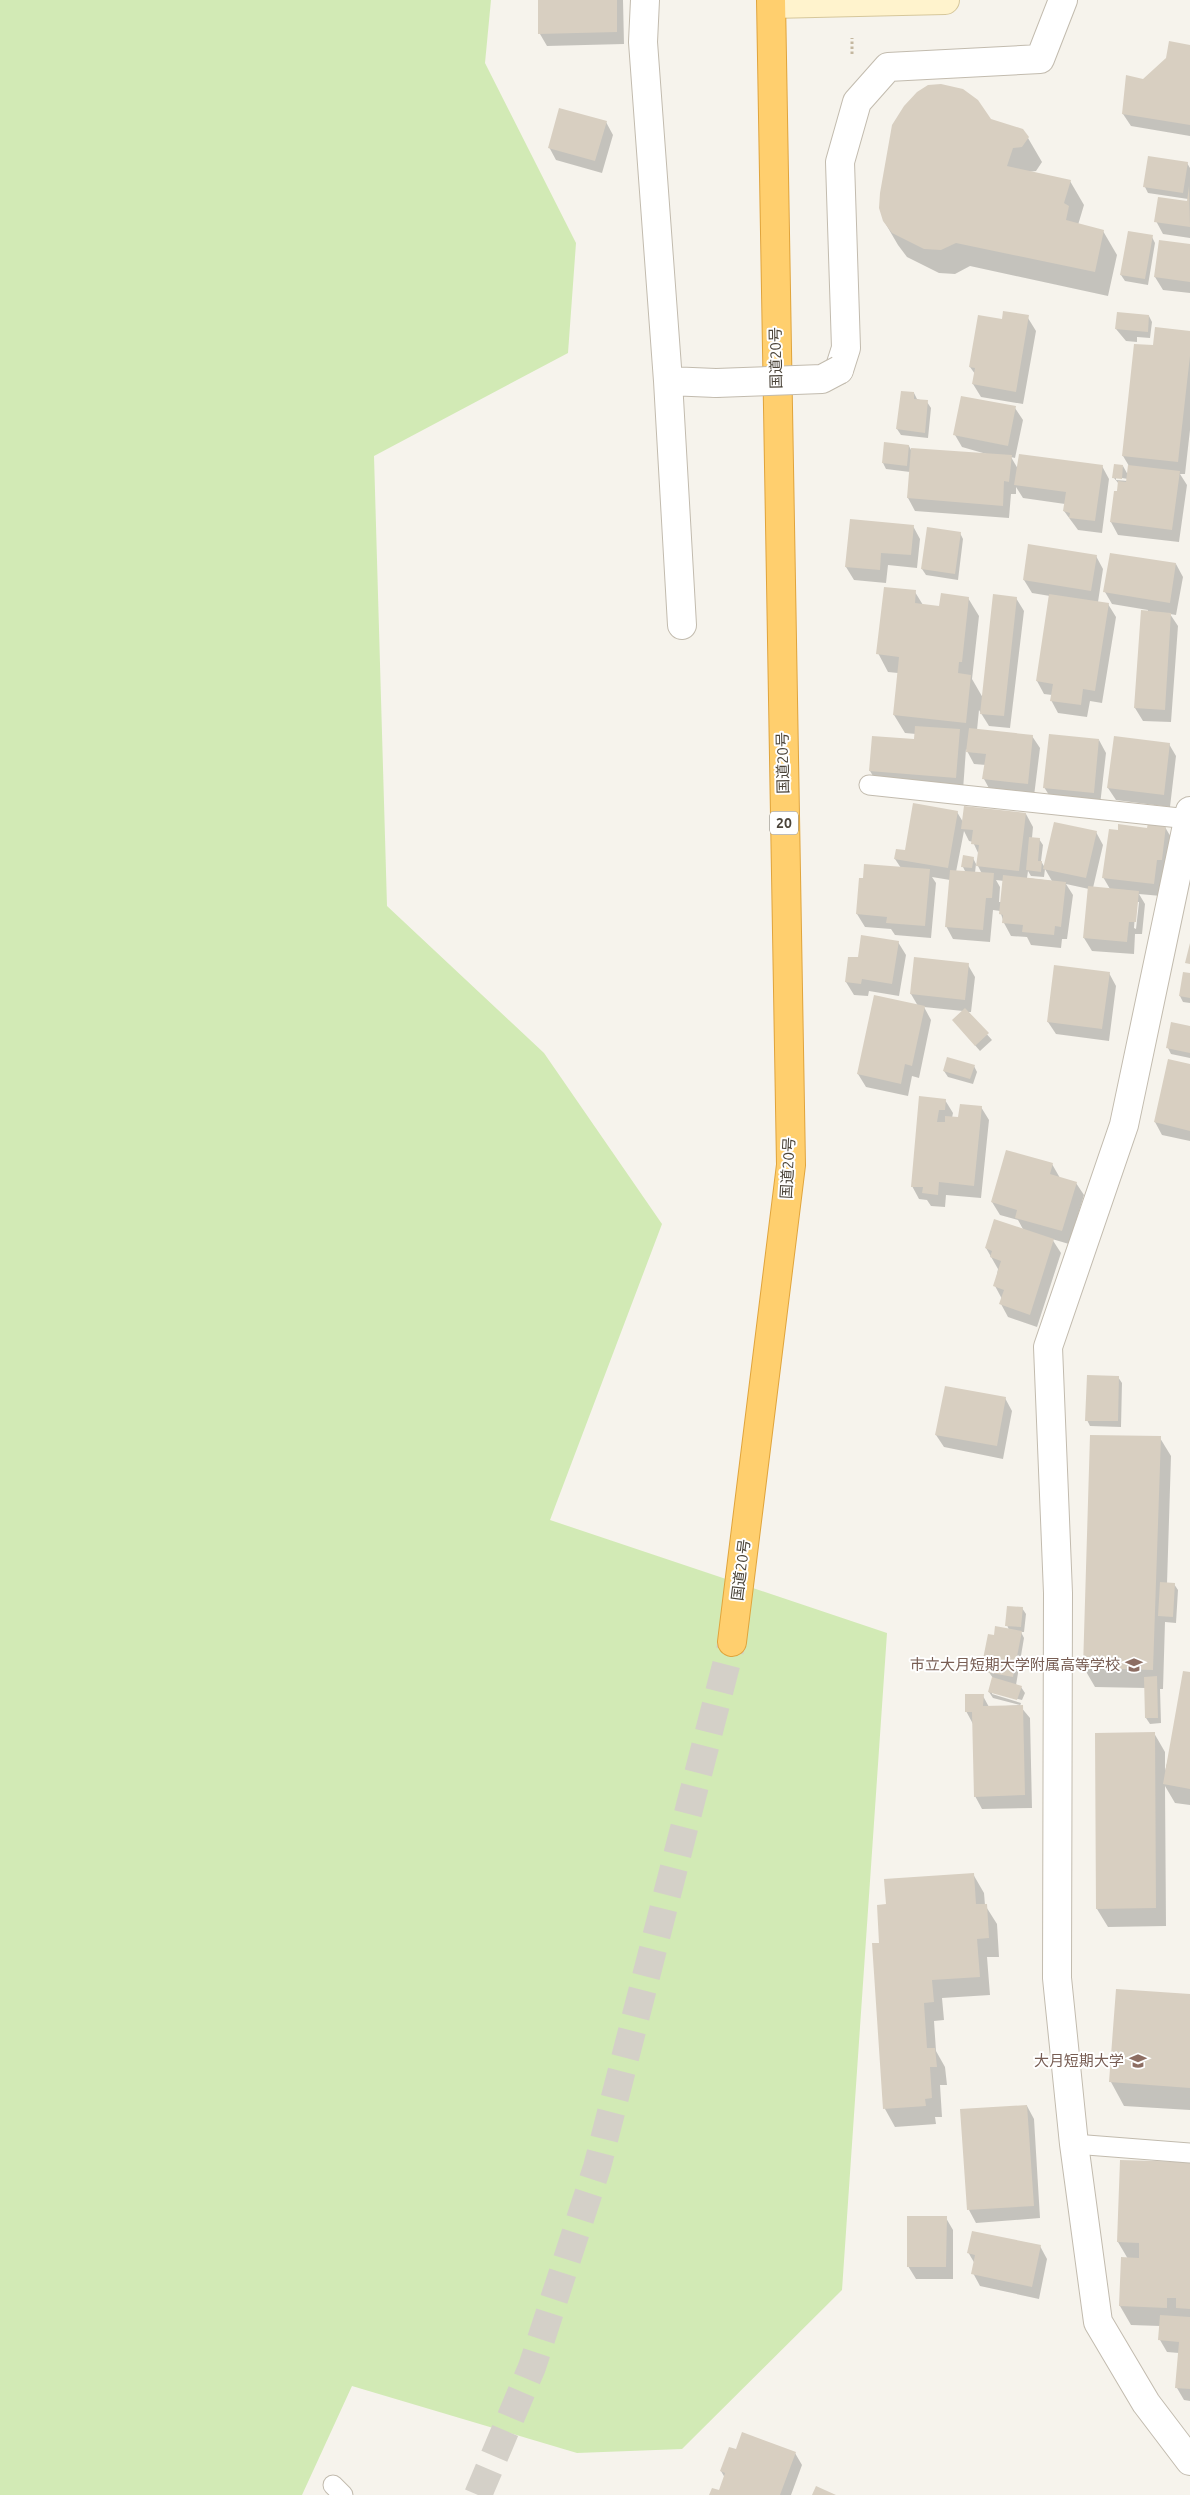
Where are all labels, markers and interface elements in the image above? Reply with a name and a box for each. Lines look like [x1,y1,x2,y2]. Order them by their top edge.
street label: 国道20号 [766,327,785,389]
street label: 国道20号 [773,732,792,794]
road number: 20 [770,811,798,834]
street label: 国道20号 [777,1137,798,1199]
street label: 国道20号 [728,1538,753,1602]
school or university icon: 市立大月短期大学附属高等学校 [1124,1655,1144,1675]
place label: 市立大月短期大学附属高等学校 [910,1656,1120,1673]
school or university icon: 大月短期大学 [1128,2051,1148,2071]
place label: 大月短期大学 [1034,2052,1124,2069]

